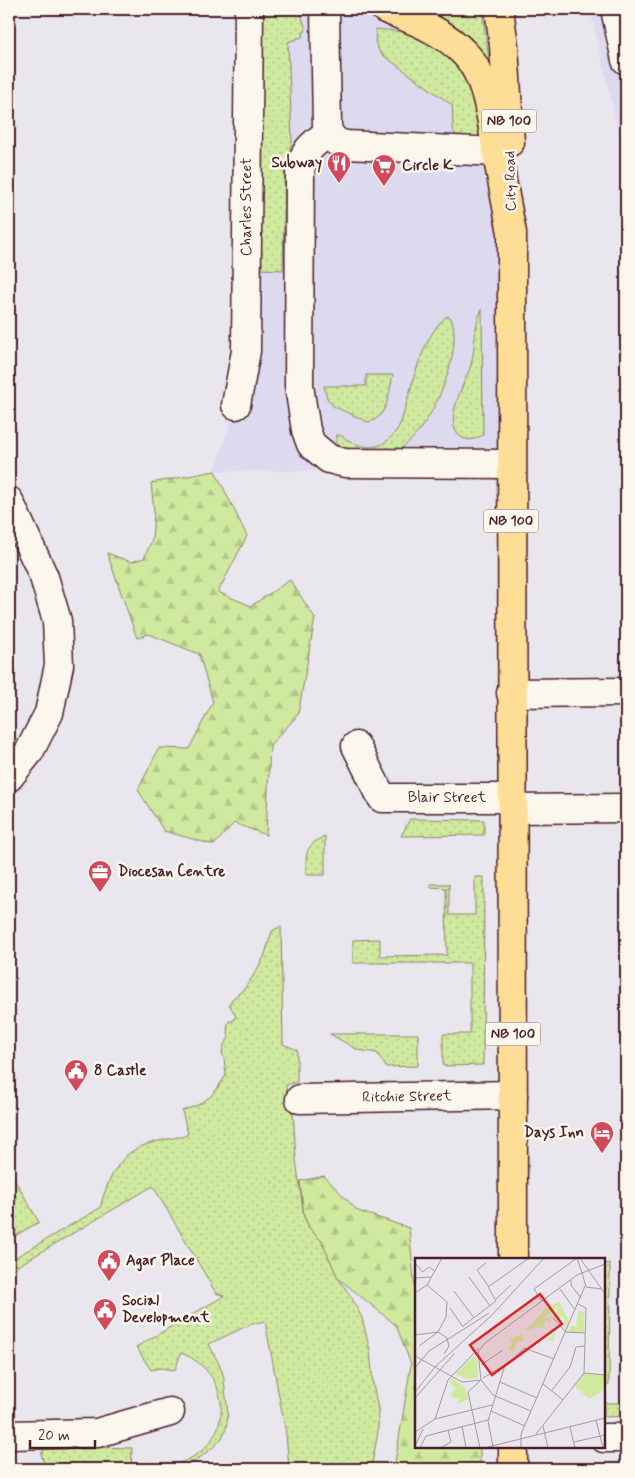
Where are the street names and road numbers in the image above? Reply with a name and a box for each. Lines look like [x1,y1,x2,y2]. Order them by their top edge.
road number: NB 100 [482,110,536,132]
street label: City Road [500,150,522,212]
street label: Charles Street [237,158,257,256]
road number: NB 100 [484,510,538,532]
street label: Blair Street [408,788,487,808]
road number: NB 100 [486,1022,540,1046]
street label: Ritchie Street [362,1086,452,1108]

